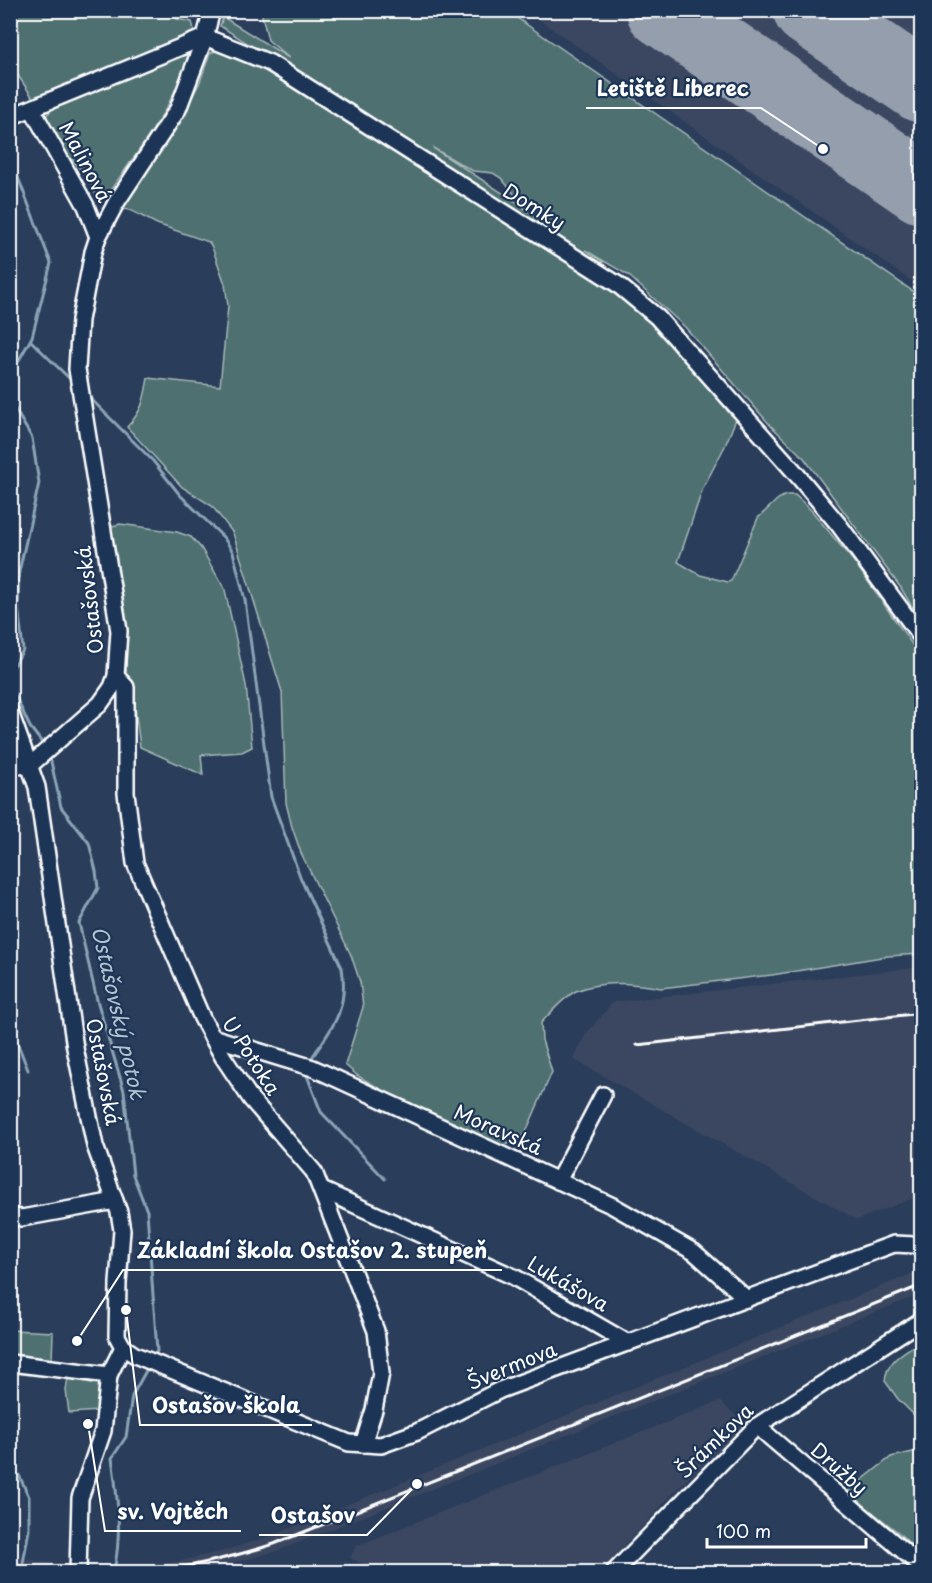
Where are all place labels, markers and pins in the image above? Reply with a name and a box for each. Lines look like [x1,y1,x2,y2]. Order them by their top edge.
callout: Letiště Liberec [586,69,761,108]
callout: Základní škola Ostašov 2. stupeň [123,1231,502,1270]
callout: Ostašov škola [140,1386,312,1425]
callout: sv. Vojtěch [105,1492,241,1531]
callout: Ostašov [259,1496,367,1535]

